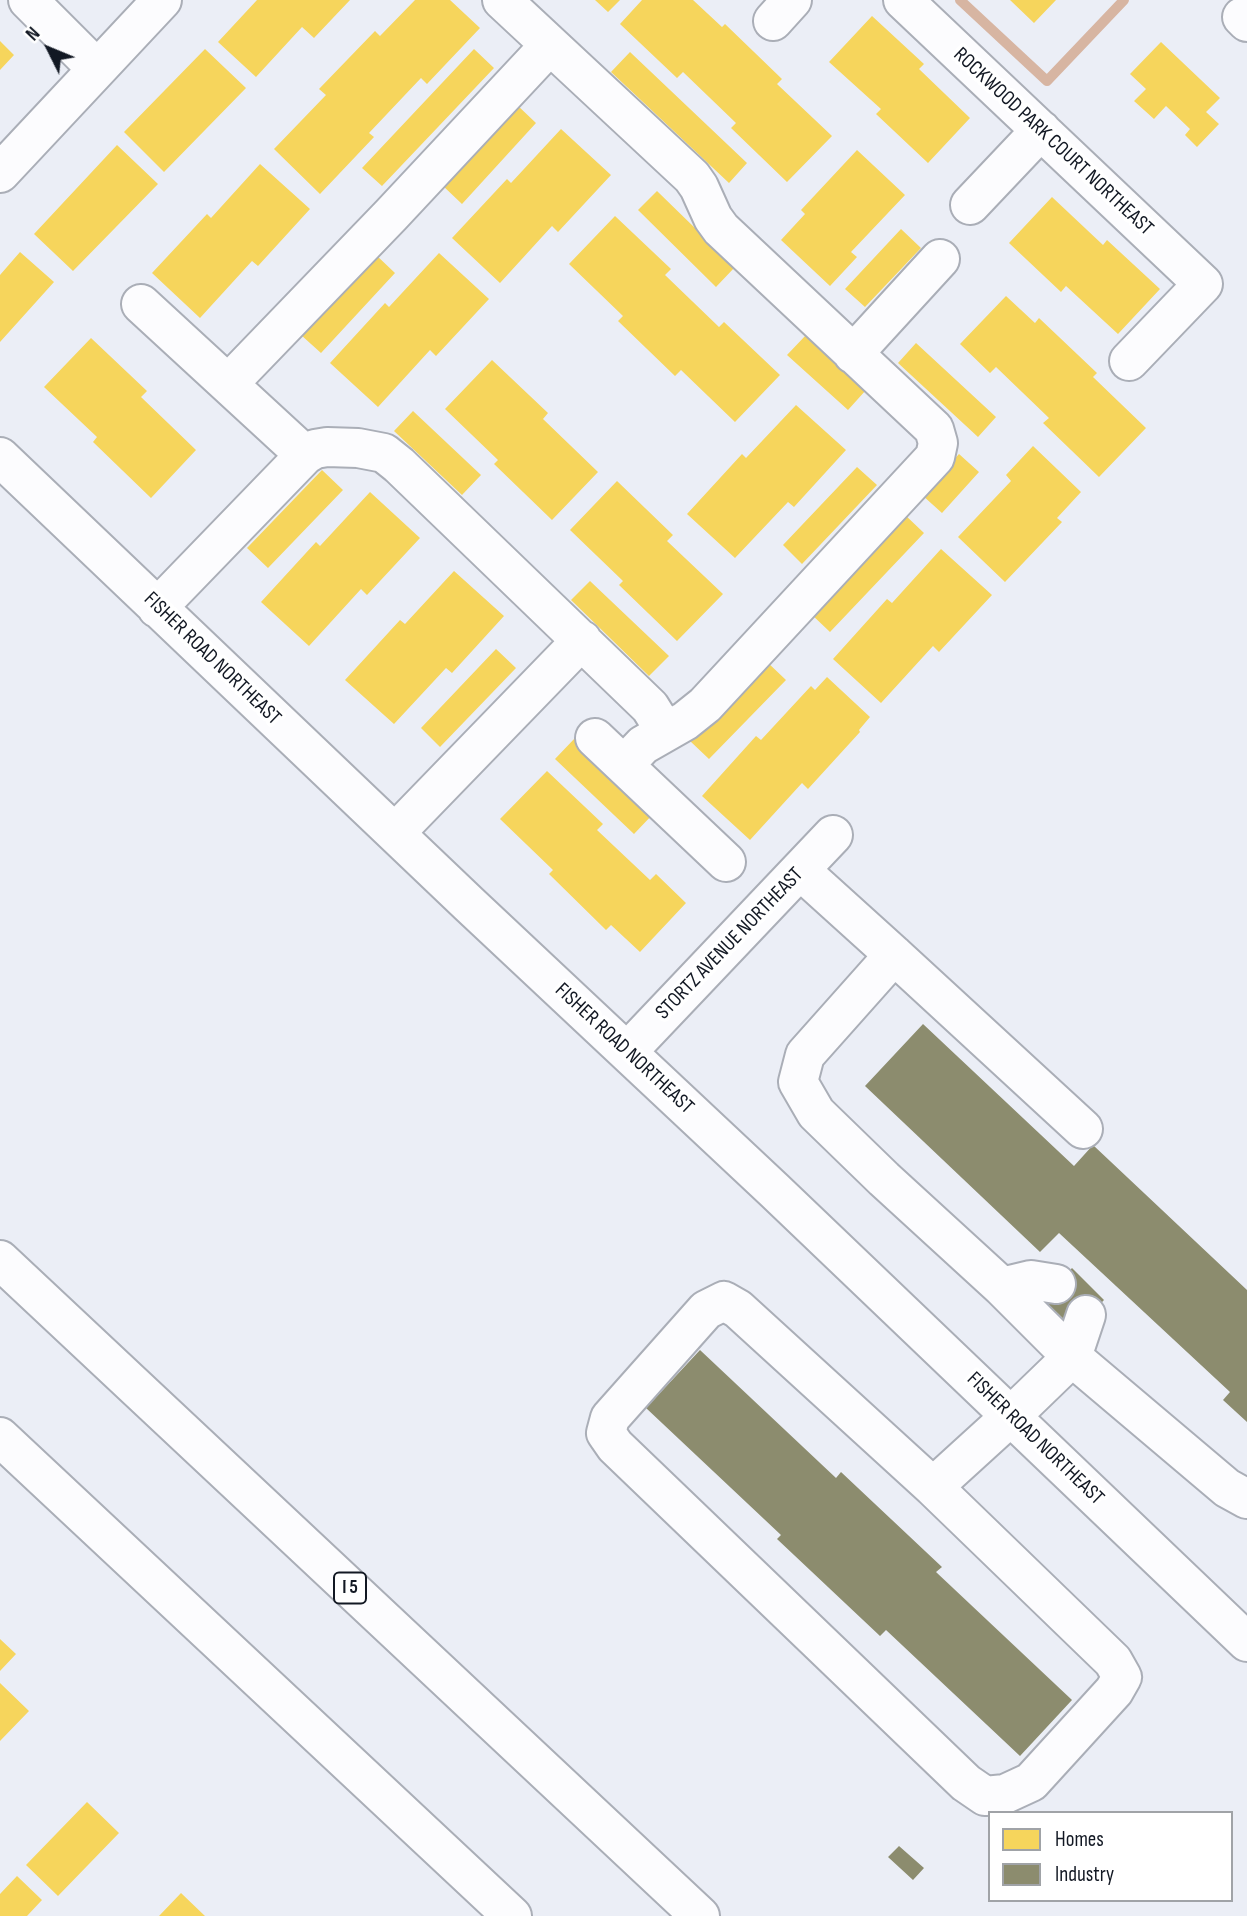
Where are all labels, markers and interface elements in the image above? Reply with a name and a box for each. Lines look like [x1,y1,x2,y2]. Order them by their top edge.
north arrow [14,14,84,84]
text: N [21,23,45,46]
street label: ROCKWOOD PARK COURT NORTHEAST [948,43,1158,241]
street label: FISHER ROAD NORTHEAST [138,587,286,731]
street label: STORTZ AVENUE NORTHEAST [651,863,809,1025]
street label: FISHER ROAD NORTHEAST [549,978,699,1120]
street label: FISHER ROAD NORTHEAST [961,1367,1109,1511]
road number: I 5 [334,1572,366,1604]
legend [988,1811,1233,1902]
text: Homes [1055,1827,1104,1852]
text: Industry [1055,1862,1114,1887]

